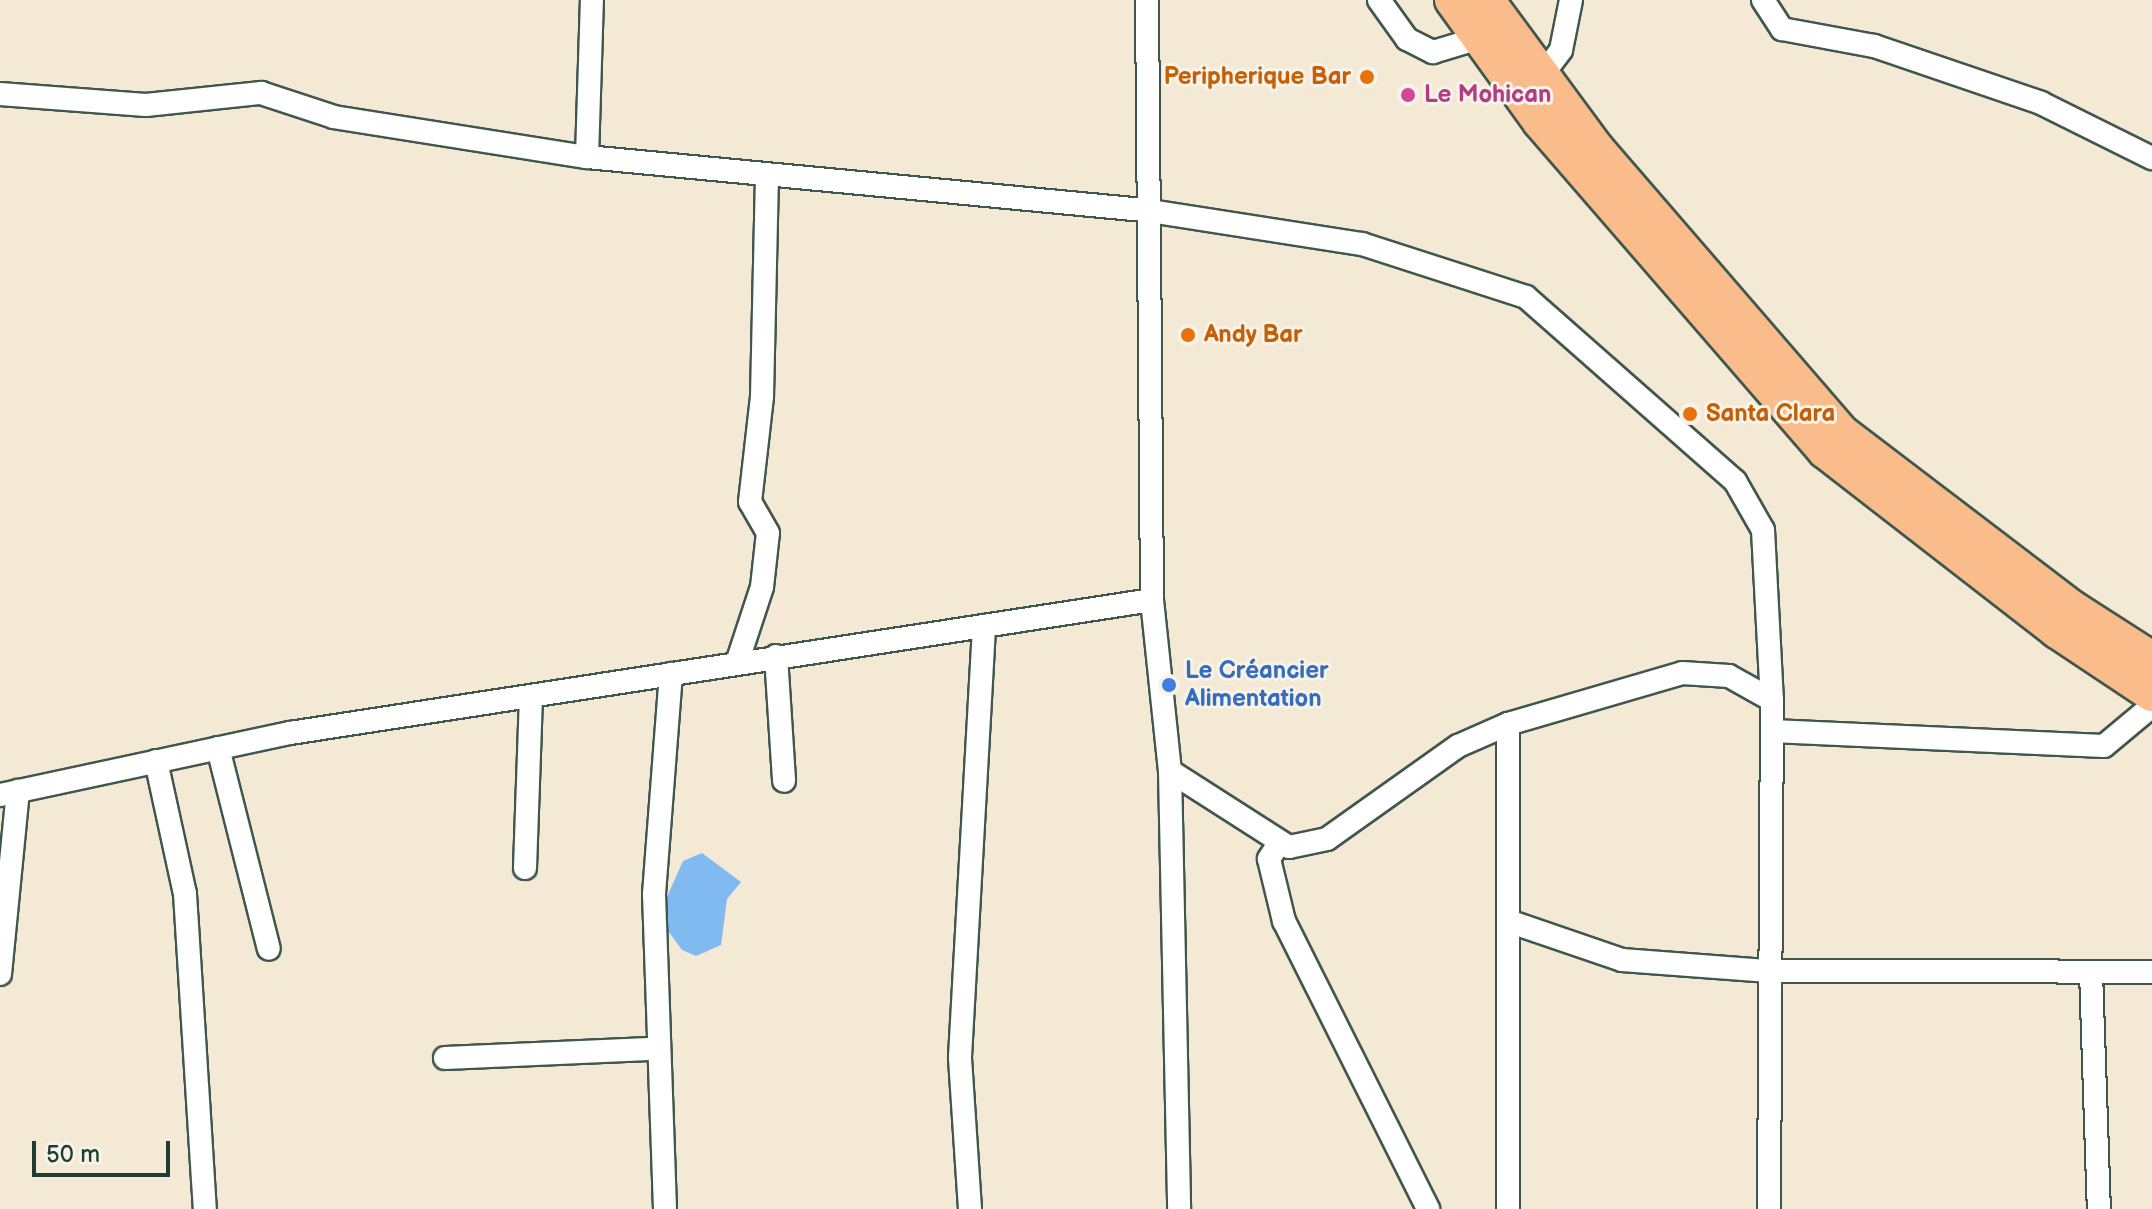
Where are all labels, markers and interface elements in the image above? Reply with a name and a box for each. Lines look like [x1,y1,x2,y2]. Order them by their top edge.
place label: Peripherique Bar [1164,63,1351,91]
marker: Peripherique Bar [1358,68,1376,86]
place label: Le Mohican [1424,81,1551,109]
marker: Le Mohican [1399,86,1417,104]
place label: Andy Bar [1204,321,1303,349]
marker: Andy Bar [1179,326,1197,344]
place label: Santa Clara [1706,400,1835,428]
marker: Santa Clara [1681,405,1699,423]
place label: Le Créancier Alimentation [1185,657,1329,713]
marker: Le Créancier Alimentation [1160,676,1178,694]
scale bar [36,1125,174,1175]
text: 50 m [46,1140,100,1169]

